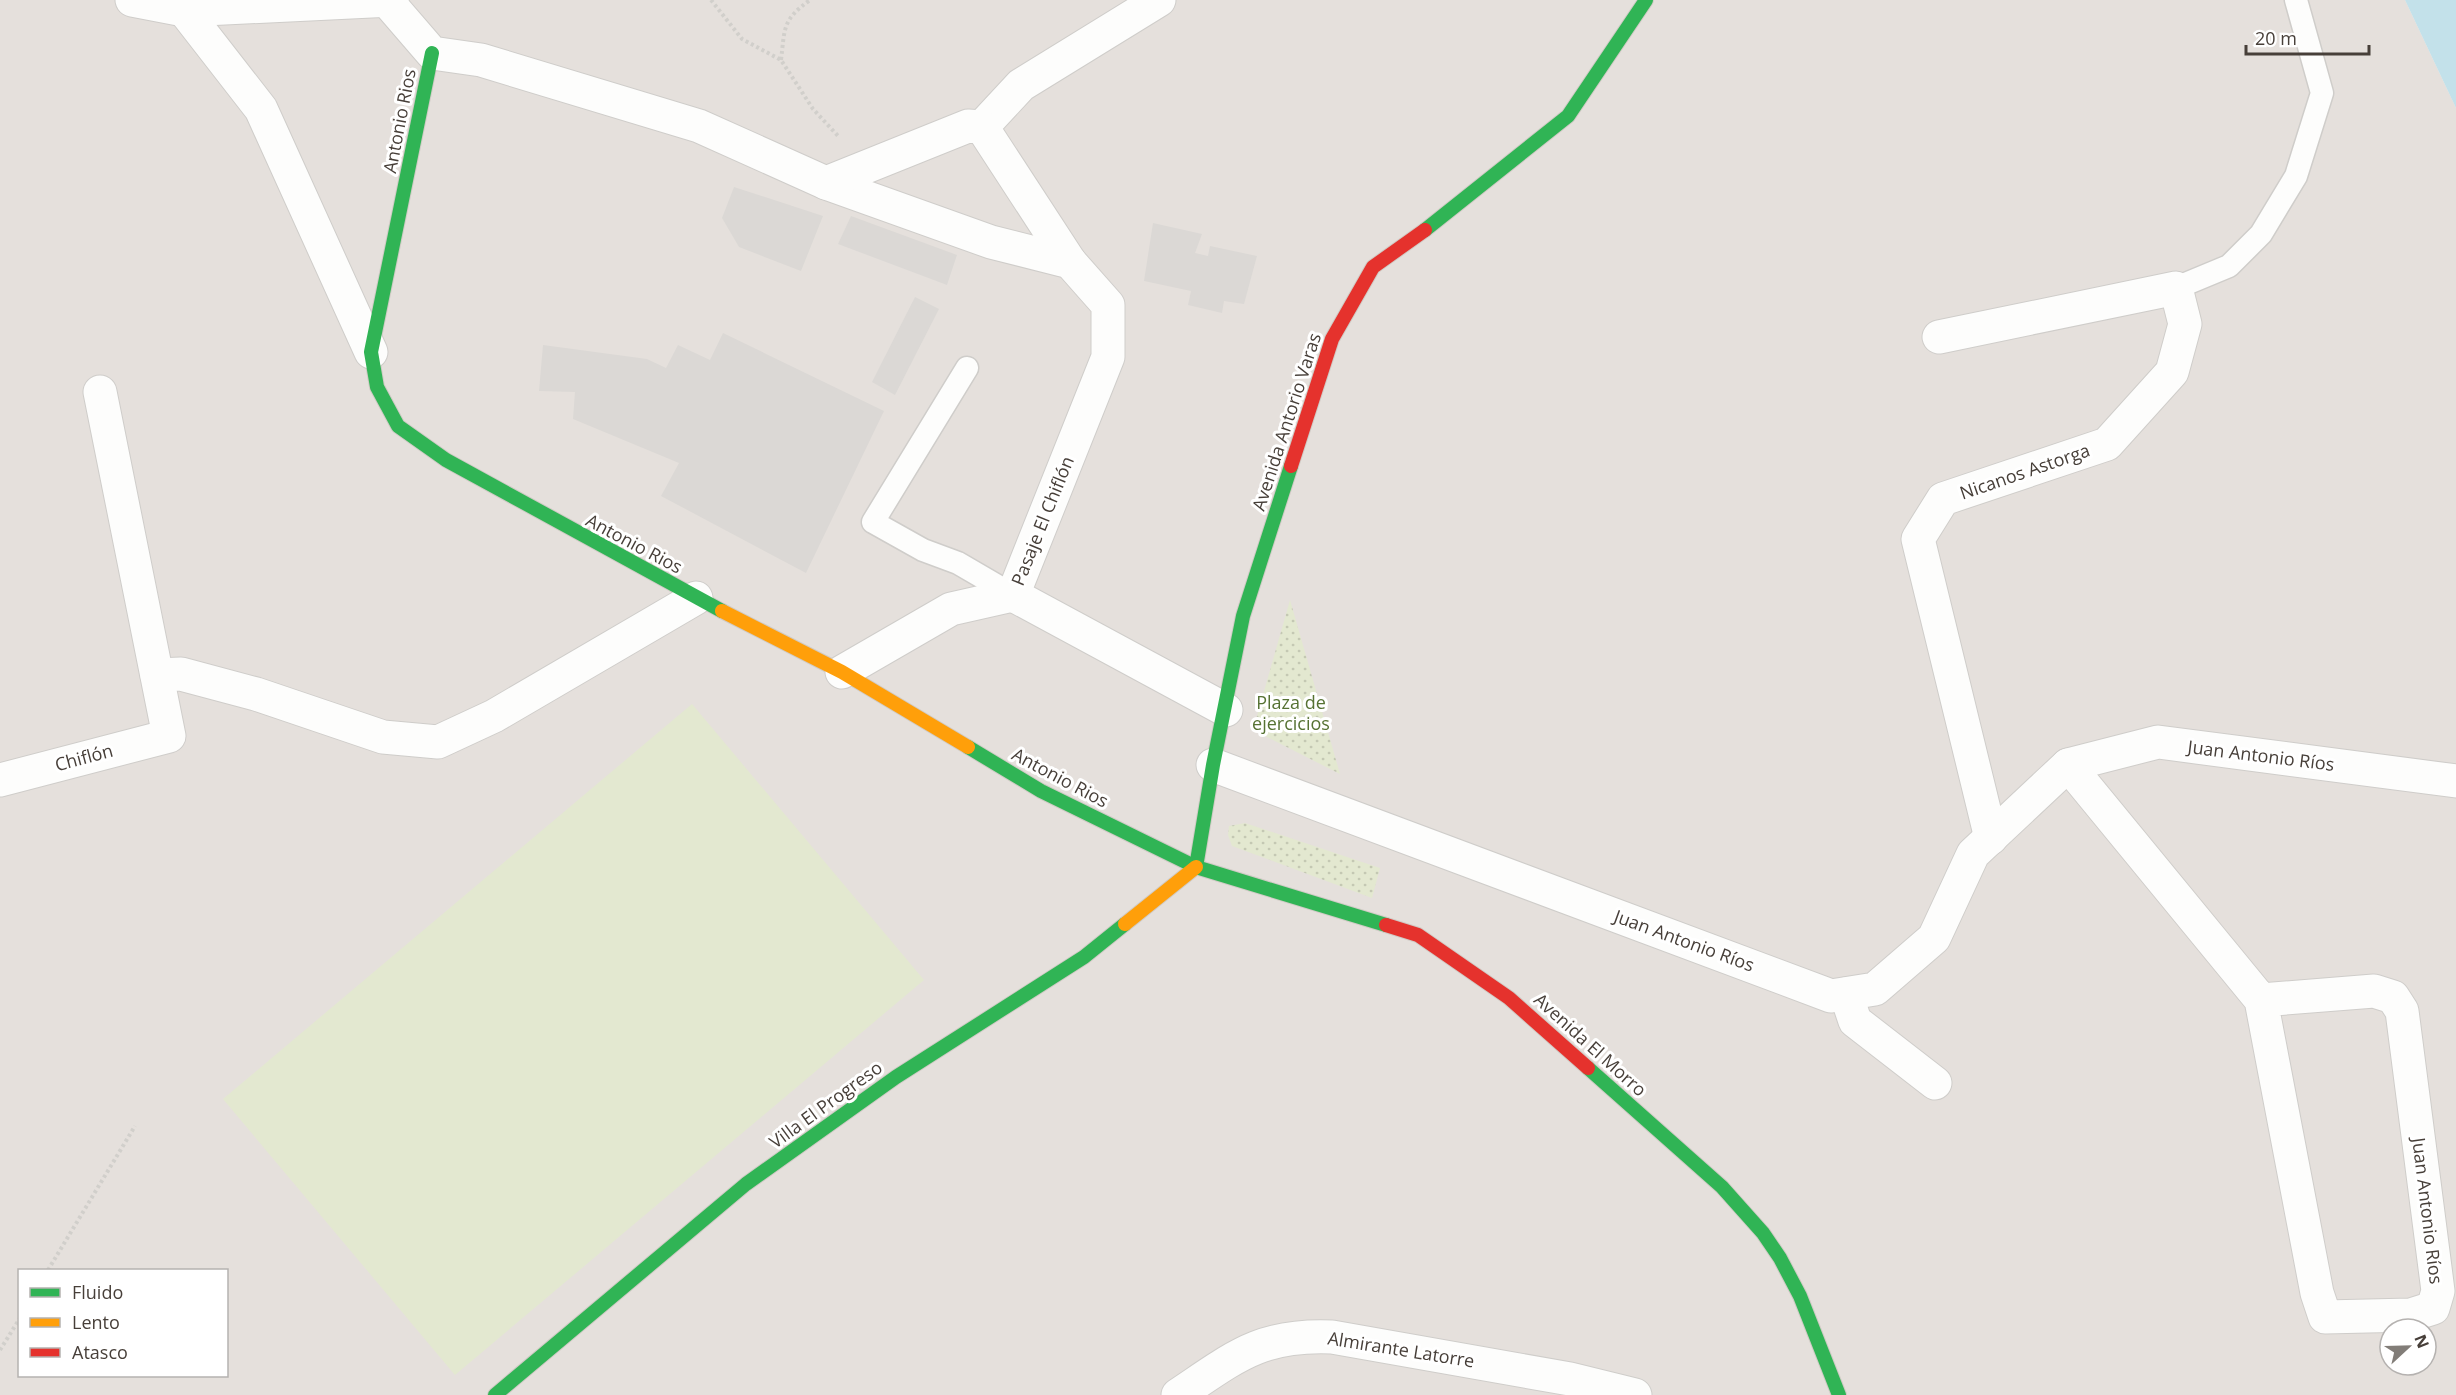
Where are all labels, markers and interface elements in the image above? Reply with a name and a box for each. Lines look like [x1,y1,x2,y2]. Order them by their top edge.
scale bar [2246,18,2369,56]
text: 20 m [2255,26,2297,50]
street label: Antonio Rios [377,67,421,175]
street label: Avenida Antorio Varas [1246,330,1326,514]
street label: Nicanos Astorga [1956,438,2093,505]
street label: Pasaje El Chiflón [1005,452,1079,589]
street label: Antonio Rios [582,508,687,579]
park label: Plaza de ejercicios [1252,690,1330,735]
street label: Juan Antonio Ríos [2185,734,2336,776]
street label: Chiflón [52,738,116,776]
street label: Antonio Rios [1008,742,1113,813]
street label: Juan Antonio Ríos [1609,903,1758,977]
street label: Avenida El Morro [1529,987,1652,1101]
street label: Villa El Progreso [764,1055,887,1153]
street label: Juan Antonio Ríos [2407,1134,2449,1285]
legend [18,1269,228,1377]
text: Fluido [72,1280,123,1304]
text: Lento [72,1310,120,1334]
north arrow [2378,1317,2438,1377]
street label: Almirante Latorre [1326,1326,1476,1372]
text: N [2409,1331,2435,1352]
text: Atasco [72,1340,128,1364]

